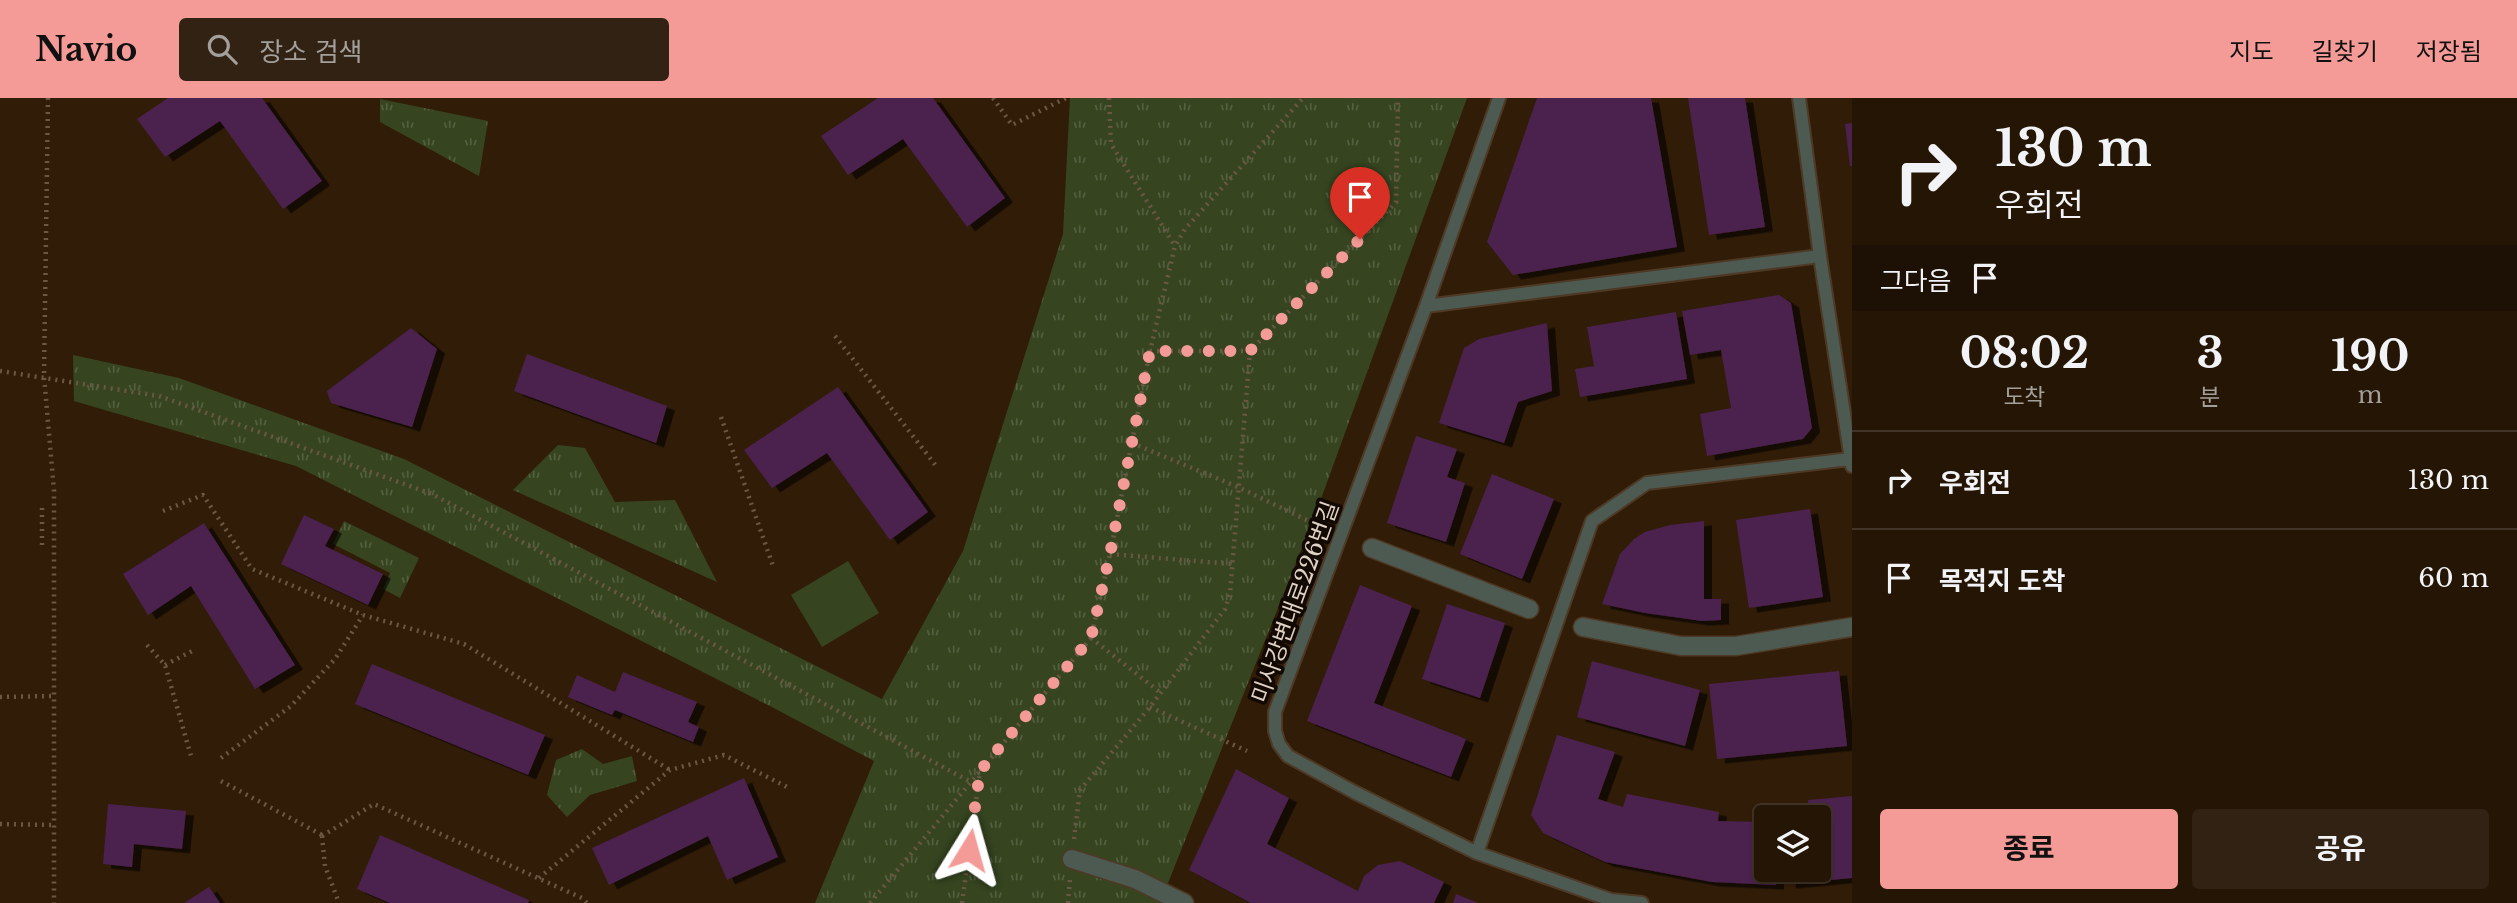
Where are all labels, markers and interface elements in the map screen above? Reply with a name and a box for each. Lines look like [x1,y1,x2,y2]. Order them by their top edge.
search box [179,18,669,81]
text: Navio [35,29,137,70]
icon: search [203,30,241,68]
text: 장소 검색 [259,36,363,68]
text: 지도 [2229,37,2274,66]
text: 길찾기 [2312,37,2378,66]
text: 저장됨 [2416,37,2482,66]
text: 130 m [1995,118,2152,179]
icon: right [1880,126,1971,217]
pin [1330,167,1390,239]
icon: arrive [1341,178,1379,216]
text: 우회전 [1995,185,2083,225]
icon: arrive [1966,259,2004,297]
text: 그다음 [1880,265,1952,297]
text: 08:02 [1960,327,2089,379]
text: 3 [2197,327,2223,379]
text: 190 [2331,330,2409,382]
text: m [2358,381,2383,409]
text: 도착 [2003,383,2045,411]
text: 분 [2199,383,2221,411]
icon: right [1880,461,1918,499]
text: 130 m [2407,464,2489,496]
text: 우회전 [1939,467,2011,499]
street label: 미사강변대로226번길 [1246,497,1344,707]
icon: arrive [1880,559,1918,597]
text: 60 m [2418,562,2489,594]
text: 목적지 도착 [1939,565,2066,597]
map controls [1754,805,1831,882]
button: layers [1754,805,1831,882]
button: 종료 [1880,809,2178,889]
button: 공유 [2192,809,2489,889]
position arrow [932,813,1006,887]

